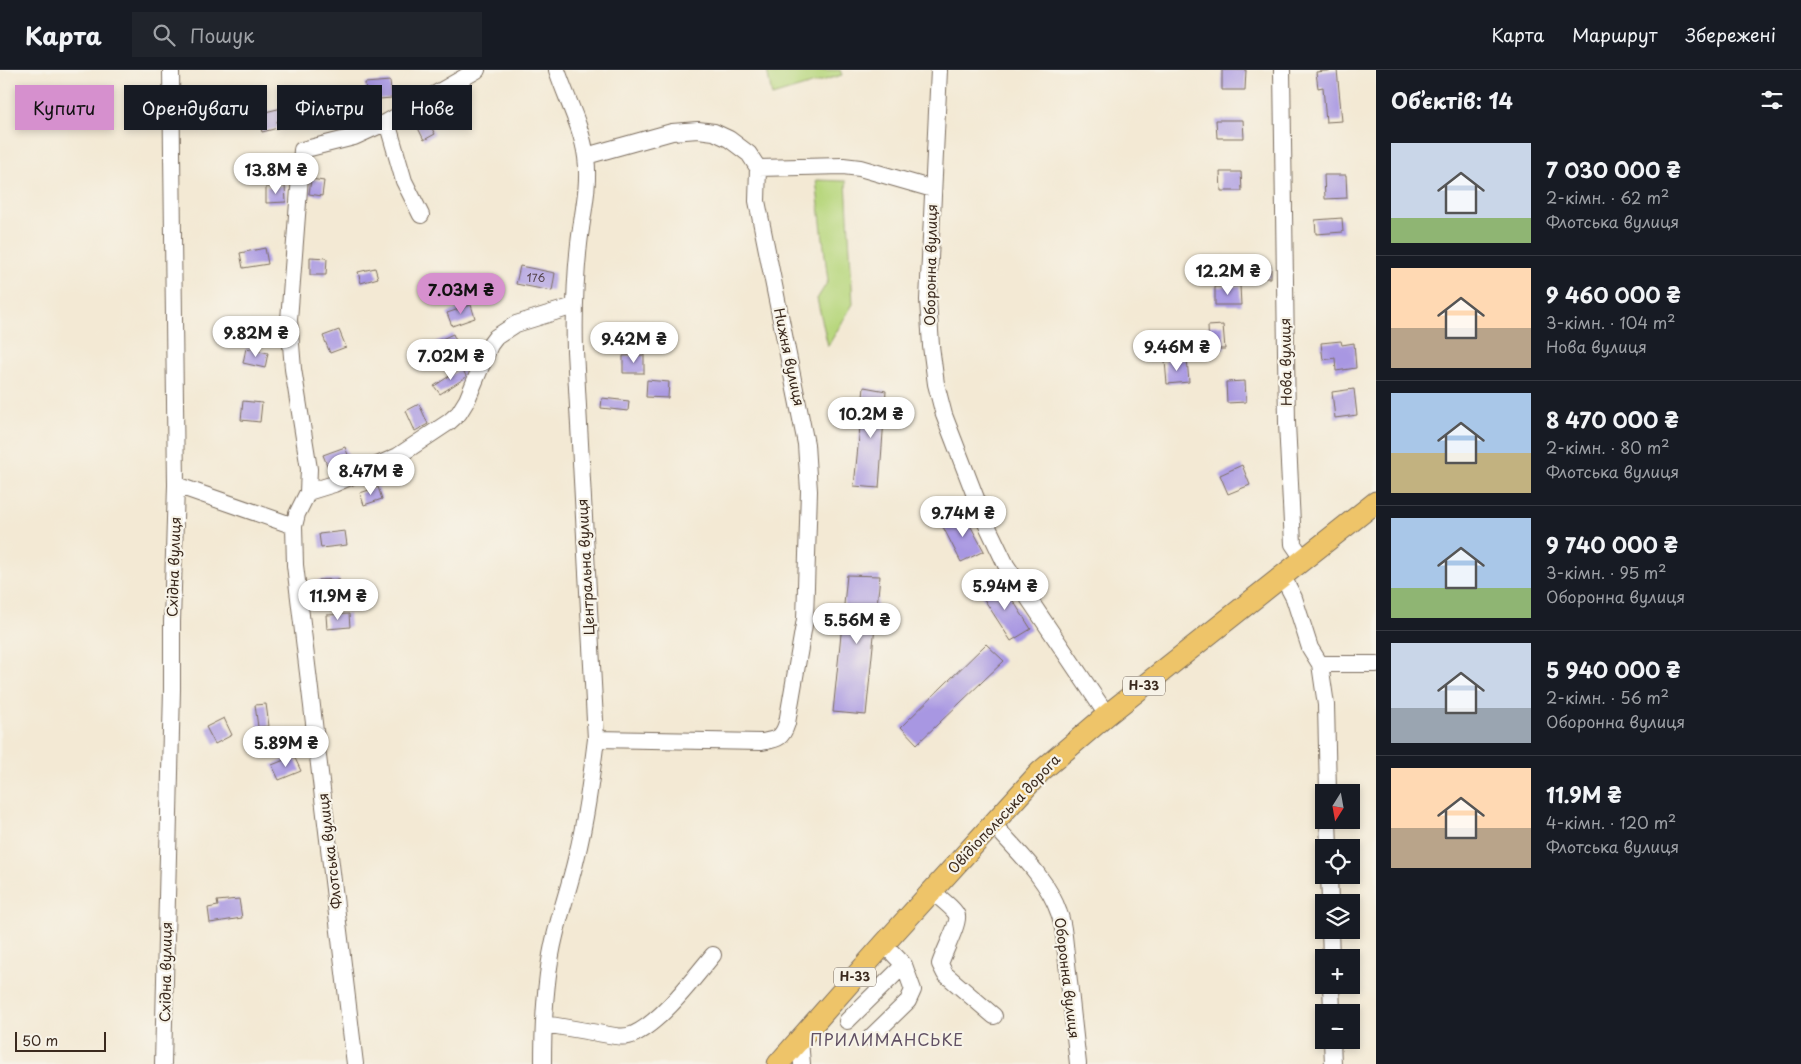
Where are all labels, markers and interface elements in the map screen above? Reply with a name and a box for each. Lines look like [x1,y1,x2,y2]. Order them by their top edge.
search box [132,12,482,57]
text: Карта [25,17,102,53]
icon: search [150,21,178,49]
text: Пошук [190,21,254,49]
text: Карта [1491,21,1544,48]
text: Маршрут [1572,21,1657,48]
text: Збережені [1685,21,1776,48]
text: Об’єктів: 14 [1391,84,1513,116]
chip: Купити [15,85,114,130]
chip: Орендувати [124,85,267,130]
chip: Фільтри [277,85,382,130]
chip: Нове [392,85,472,130]
icon: filters [1758,86,1786,114]
pin: 13.8M ₴ [230,152,322,195]
text: 7 030 000 ₴ [1546,153,1681,185]
text: 13.8M ₴ [245,157,307,181]
icon: home [1431,163,1491,223]
text: 2-кімн. · 62 m² [1546,185,1669,209]
street label: Оборонна вулиця [919,204,942,326]
text: Флотська вулиця [1546,209,1679,233]
pin: 12.2M ₴ [1182,254,1274,296]
text: 12.2M ₴ [1196,258,1260,282]
house number: 176 [527,269,546,286]
pin: 7.03M ₴ [415,272,507,315]
text: 7.03M ₴ [428,277,494,301]
text: 9 460 000 ₴ [1546,278,1681,310]
icon: home [1431,288,1491,348]
street label: Нижня вулиця [769,306,810,408]
text: 3-кімн. · 104 m² [1546,310,1675,334]
pin: 9.82M ₴ [210,316,302,358]
street label: Нова вулиця [1274,318,1297,406]
text: 9.82M ₴ [223,320,289,344]
pin: 9.42M ₴ [588,322,680,364]
text: 9.42M ₴ [601,326,667,350]
pin: 9.46M ₴ [1131,330,1223,372]
text: 9.46M ₴ [1144,334,1210,358]
text: Нова вулиця [1546,334,1647,358]
pin: 7.02M ₴ [405,338,497,381]
text: 7.02M ₴ [418,343,484,367]
pin: 10.2M ₴ [825,396,917,439]
text: 10.2M ₴ [839,401,903,425]
text: 8 470 000 ₴ [1546,403,1679,435]
icon: home [1431,413,1491,473]
text: 2-кімн. · 80 m² [1546,435,1670,459]
pin: 8.47M ₴ [325,454,417,496]
text: 8.47M ₴ [339,458,403,482]
text: Флотська вулиця [1546,459,1679,483]
pin: 9.74M ₴ [917,496,1009,538]
street label: Центральна вулиця [571,498,600,636]
text: 9.74M ₴ [931,500,995,524]
street label: Східна вулиця [161,516,186,618]
text: 9 740 000 ₴ [1546,528,1678,560]
icon: home [1431,538,1491,598]
text: 3-кімн. · 95 m² [1546,560,1667,584]
pin: 5.94M ₴ [959,568,1051,611]
text: 5.94M ₴ [972,573,1038,597]
pin: 11.9M ₴ [292,578,384,621]
text: 11.9M ₴ [309,583,367,607]
text: Оборонна вулиця [1546,584,1685,608]
pin: 5.56M ₴ [811,602,903,645]
text: 5.56M ₴ [824,607,890,631]
text: 5 940 000 ₴ [1546,653,1681,685]
icon: home [1431,663,1491,723]
road number: Н-33 [1123,676,1165,696]
text: 2-кімн. · 56 m² [1546,685,1669,709]
text: Оборонна вулиця [1546,709,1685,733]
pin: 5.89M ₴ [240,726,332,768]
text: 5.89M ₴ [254,730,318,754]
street label: Овідіопольська дорога [942,749,1065,878]
text: 11.9M ₴ [1546,778,1622,810]
north arrow [1315,784,1360,829]
map controls [1315,784,1360,1049]
icon: home [1431,788,1491,848]
street label: Флотська вулиця [312,792,347,910]
text: 4-кімн. · 120 m² [1546,810,1676,834]
text: Флотська вулиця [1546,834,1679,858]
button: locate [1315,839,1360,884]
button: layers [1315,894,1360,939]
street label: Оборонна вулиця [1050,916,1085,1040]
street label: Східна вулиця [154,922,177,1022]
button: + [1315,949,1360,994]
road number: Н-33 [834,968,876,986]
button: − [1315,1004,1360,1049]
district label: ПРИЛИМАНСЬКЕ [810,1027,964,1051]
scale bar [15,1029,106,1052]
text: 50 m [22,1030,58,1051]

